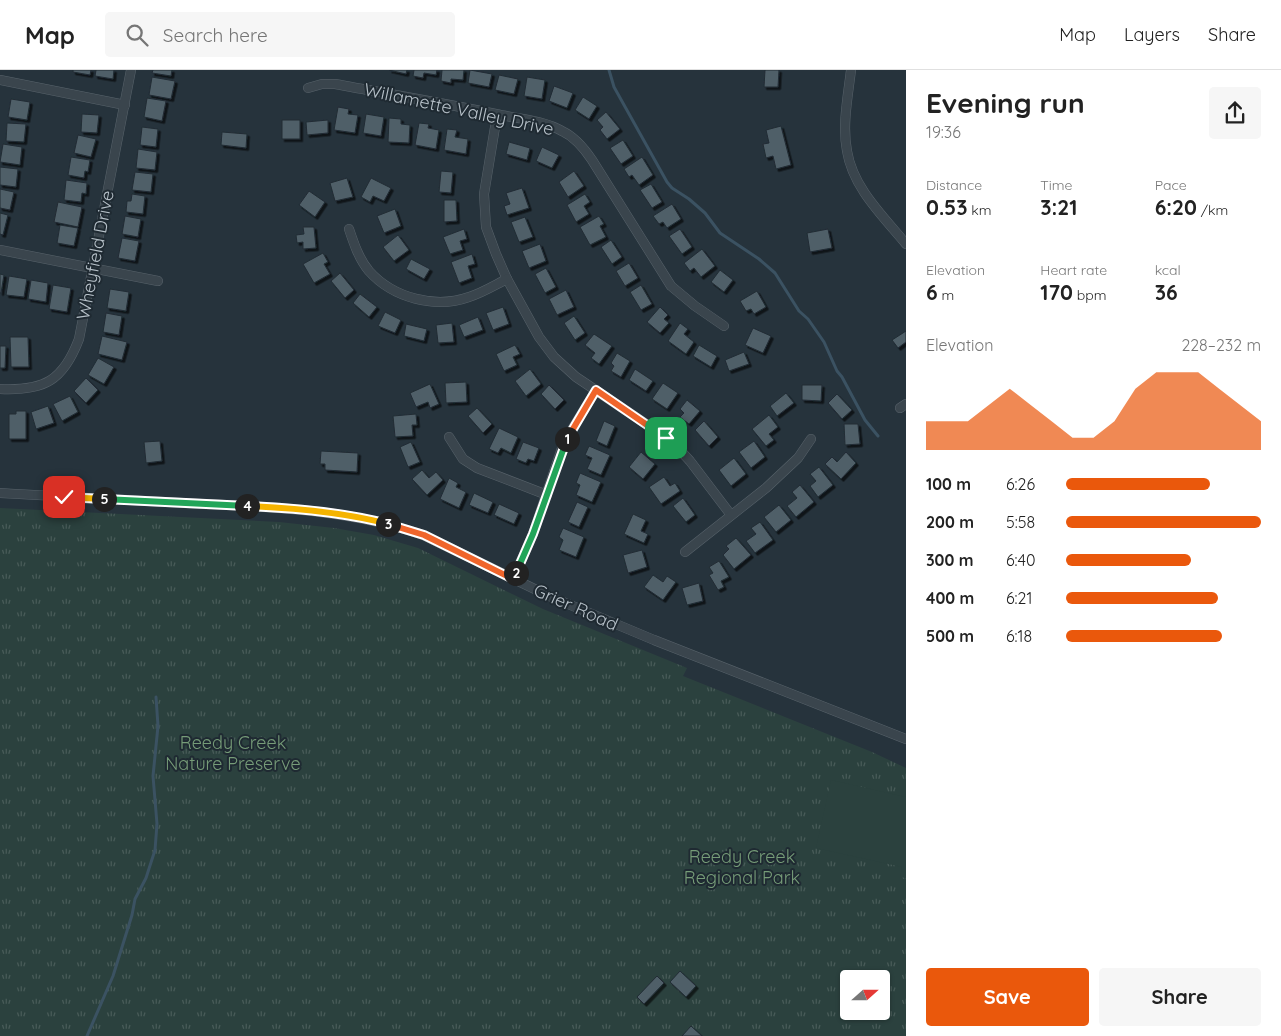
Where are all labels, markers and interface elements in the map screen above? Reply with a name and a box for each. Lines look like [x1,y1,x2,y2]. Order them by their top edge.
search box [105,12,455,57]
text: Map [25,20,75,50]
icon: search [123,21,151,49]
text: Search here [163,23,268,47]
text: Map [1059,23,1096,46]
text: Layers [1124,23,1180,46]
text: Share [1208,23,1256,46]
street label: Willamette Valley Drive [362,78,556,140]
text: Evening run [926,85,1085,120]
button: share [1209,87,1261,139]
text: 19:36 [926,122,961,142]
text: Distance [926,176,982,194]
text: Time [1040,176,1072,194]
text: Pace [1155,176,1187,194]
street label: Wheyfield Drive [71,188,119,322]
text: 0.53 [926,194,968,220]
text: 3:21 [1040,194,1077,220]
text: 6:20 [1155,194,1197,220]
text: km [968,201,992,219]
text: /km [1197,201,1228,219]
text: Elevation [926,261,985,279]
text: Heart rate [1040,261,1107,279]
text: kcal [1155,261,1181,279]
text: 6 [926,279,938,305]
text: 170 [1040,279,1073,305]
text: 36 [1155,279,1178,305]
text: m [938,286,954,304]
text: bpm [1073,286,1106,304]
text: Elevation [926,335,993,355]
text: 228–232 m [1181,335,1261,355]
pin [645,417,687,459]
icon: arrive [652,424,680,452]
pin: 1 [554,426,580,452]
text: 1 [565,430,570,448]
text: 100 m [926,474,971,494]
text: 6:26 [1006,474,1035,494]
pin [43,476,85,518]
icon: check [50,483,78,511]
pin: 5 [92,486,116,512]
text: 5 [100,490,109,508]
pin: 4 [234,494,260,518]
text: 4 [243,497,252,515]
pin: 3 [376,512,400,536]
text: 200 m [926,512,974,532]
text: 5:58 [1006,512,1035,532]
text: 3 [385,515,392,533]
text: 300 m [926,550,973,570]
text: 6:40 [1006,550,1036,570]
pin: 2 [504,560,528,586]
text: 2 [513,564,520,582]
street label: Grier Road [530,578,622,636]
text: 400 m [926,588,974,608]
text: 6:21 [1006,588,1032,608]
text: 500 m [926,626,974,646]
text: 6:18 [1006,626,1032,646]
park label: Reedy Creek Nature Preserve [165,731,301,775]
park label: Reedy Creek Regional Park [684,845,800,889]
button: Save [926,968,1089,1026]
button: Share [1099,968,1261,1026]
north arrow [840,970,890,1020]
map controls [840,970,890,1020]

